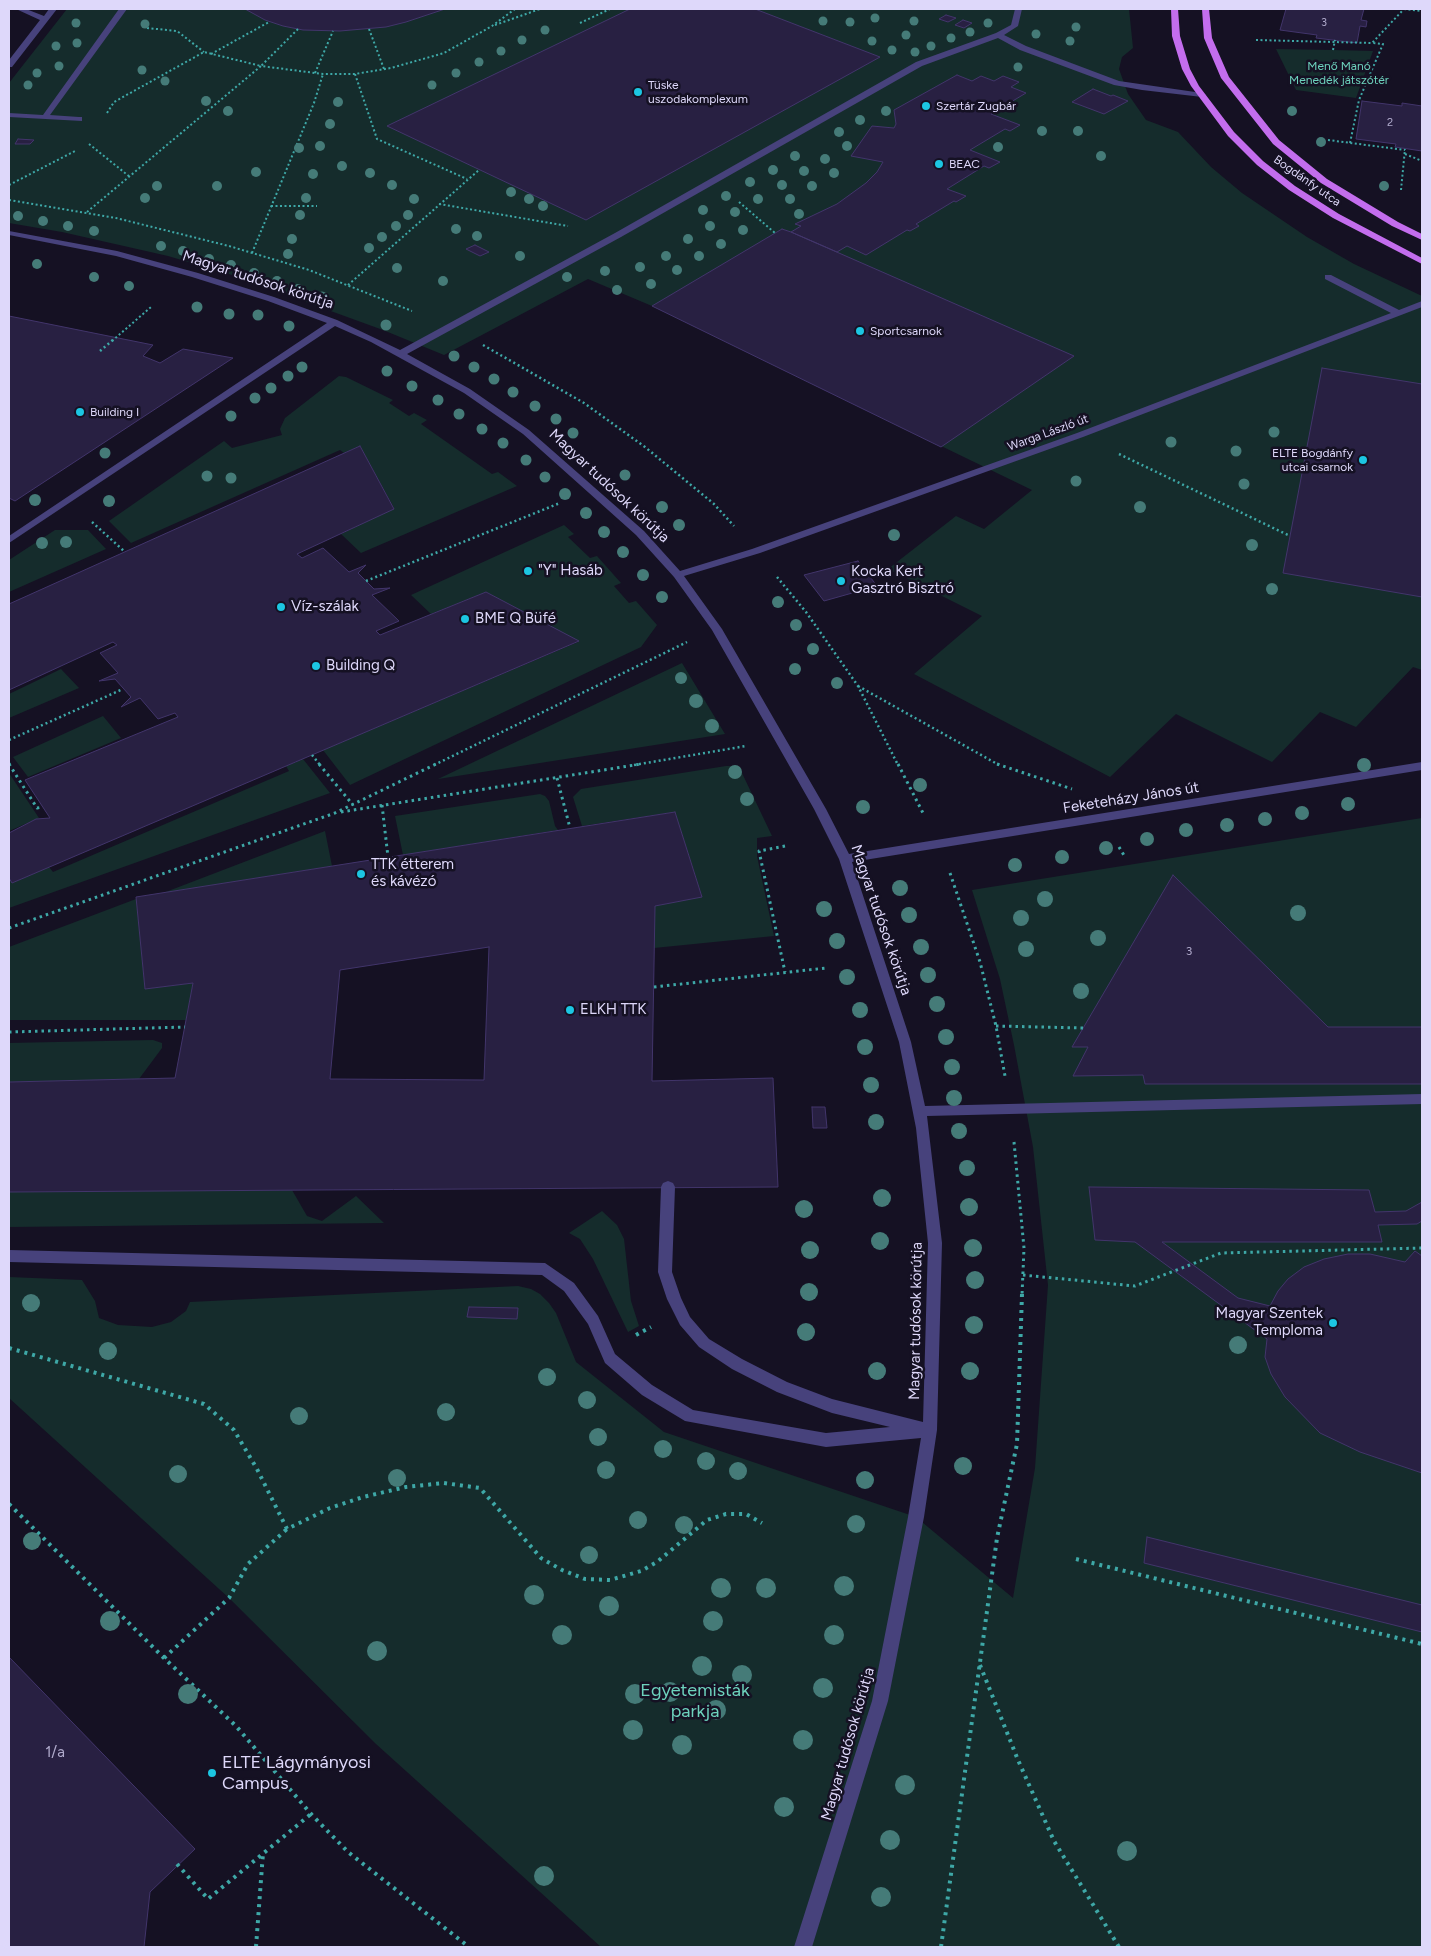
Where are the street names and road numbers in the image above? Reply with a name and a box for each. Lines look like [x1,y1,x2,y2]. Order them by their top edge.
street label: Bogdánfy utca [1271,153,1343,209]
street label: Magyar tudósok körútja [180,247,336,313]
street label: Warga László út [1006,412,1090,454]
street label: Magyar tudósok körútja [545,426,673,546]
street label: Feketeházy János út [1062,778,1200,818]
street label: Magyar tudósok körútja [847,842,915,998]
street label: Magyar tudósok körútja [906,1242,926,1400]
street label: Magyar tudósok körútja [818,1666,878,1822]

